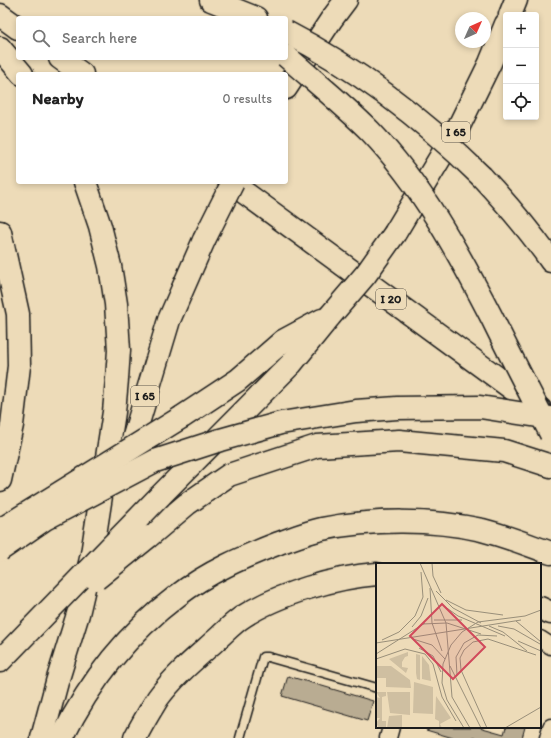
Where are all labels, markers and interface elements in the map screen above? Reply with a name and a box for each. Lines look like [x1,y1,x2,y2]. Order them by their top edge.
north arrow [455,12,491,48]
map controls [503,12,539,120]
button: + [503,12,539,48]
search box [16,16,288,60]
icon: search [30,27,52,49]
text: Search here [62,29,137,47]
button: − [503,48,539,84]
button: locate [503,84,539,120]
text: Nearby [32,88,84,108]
text: 0 results [222,91,272,106]
road number: I 65 [442,122,470,142]
road number: I 20 [376,289,406,309]
road number: I 65 [131,386,159,406]
inset map [376,563,541,728]

